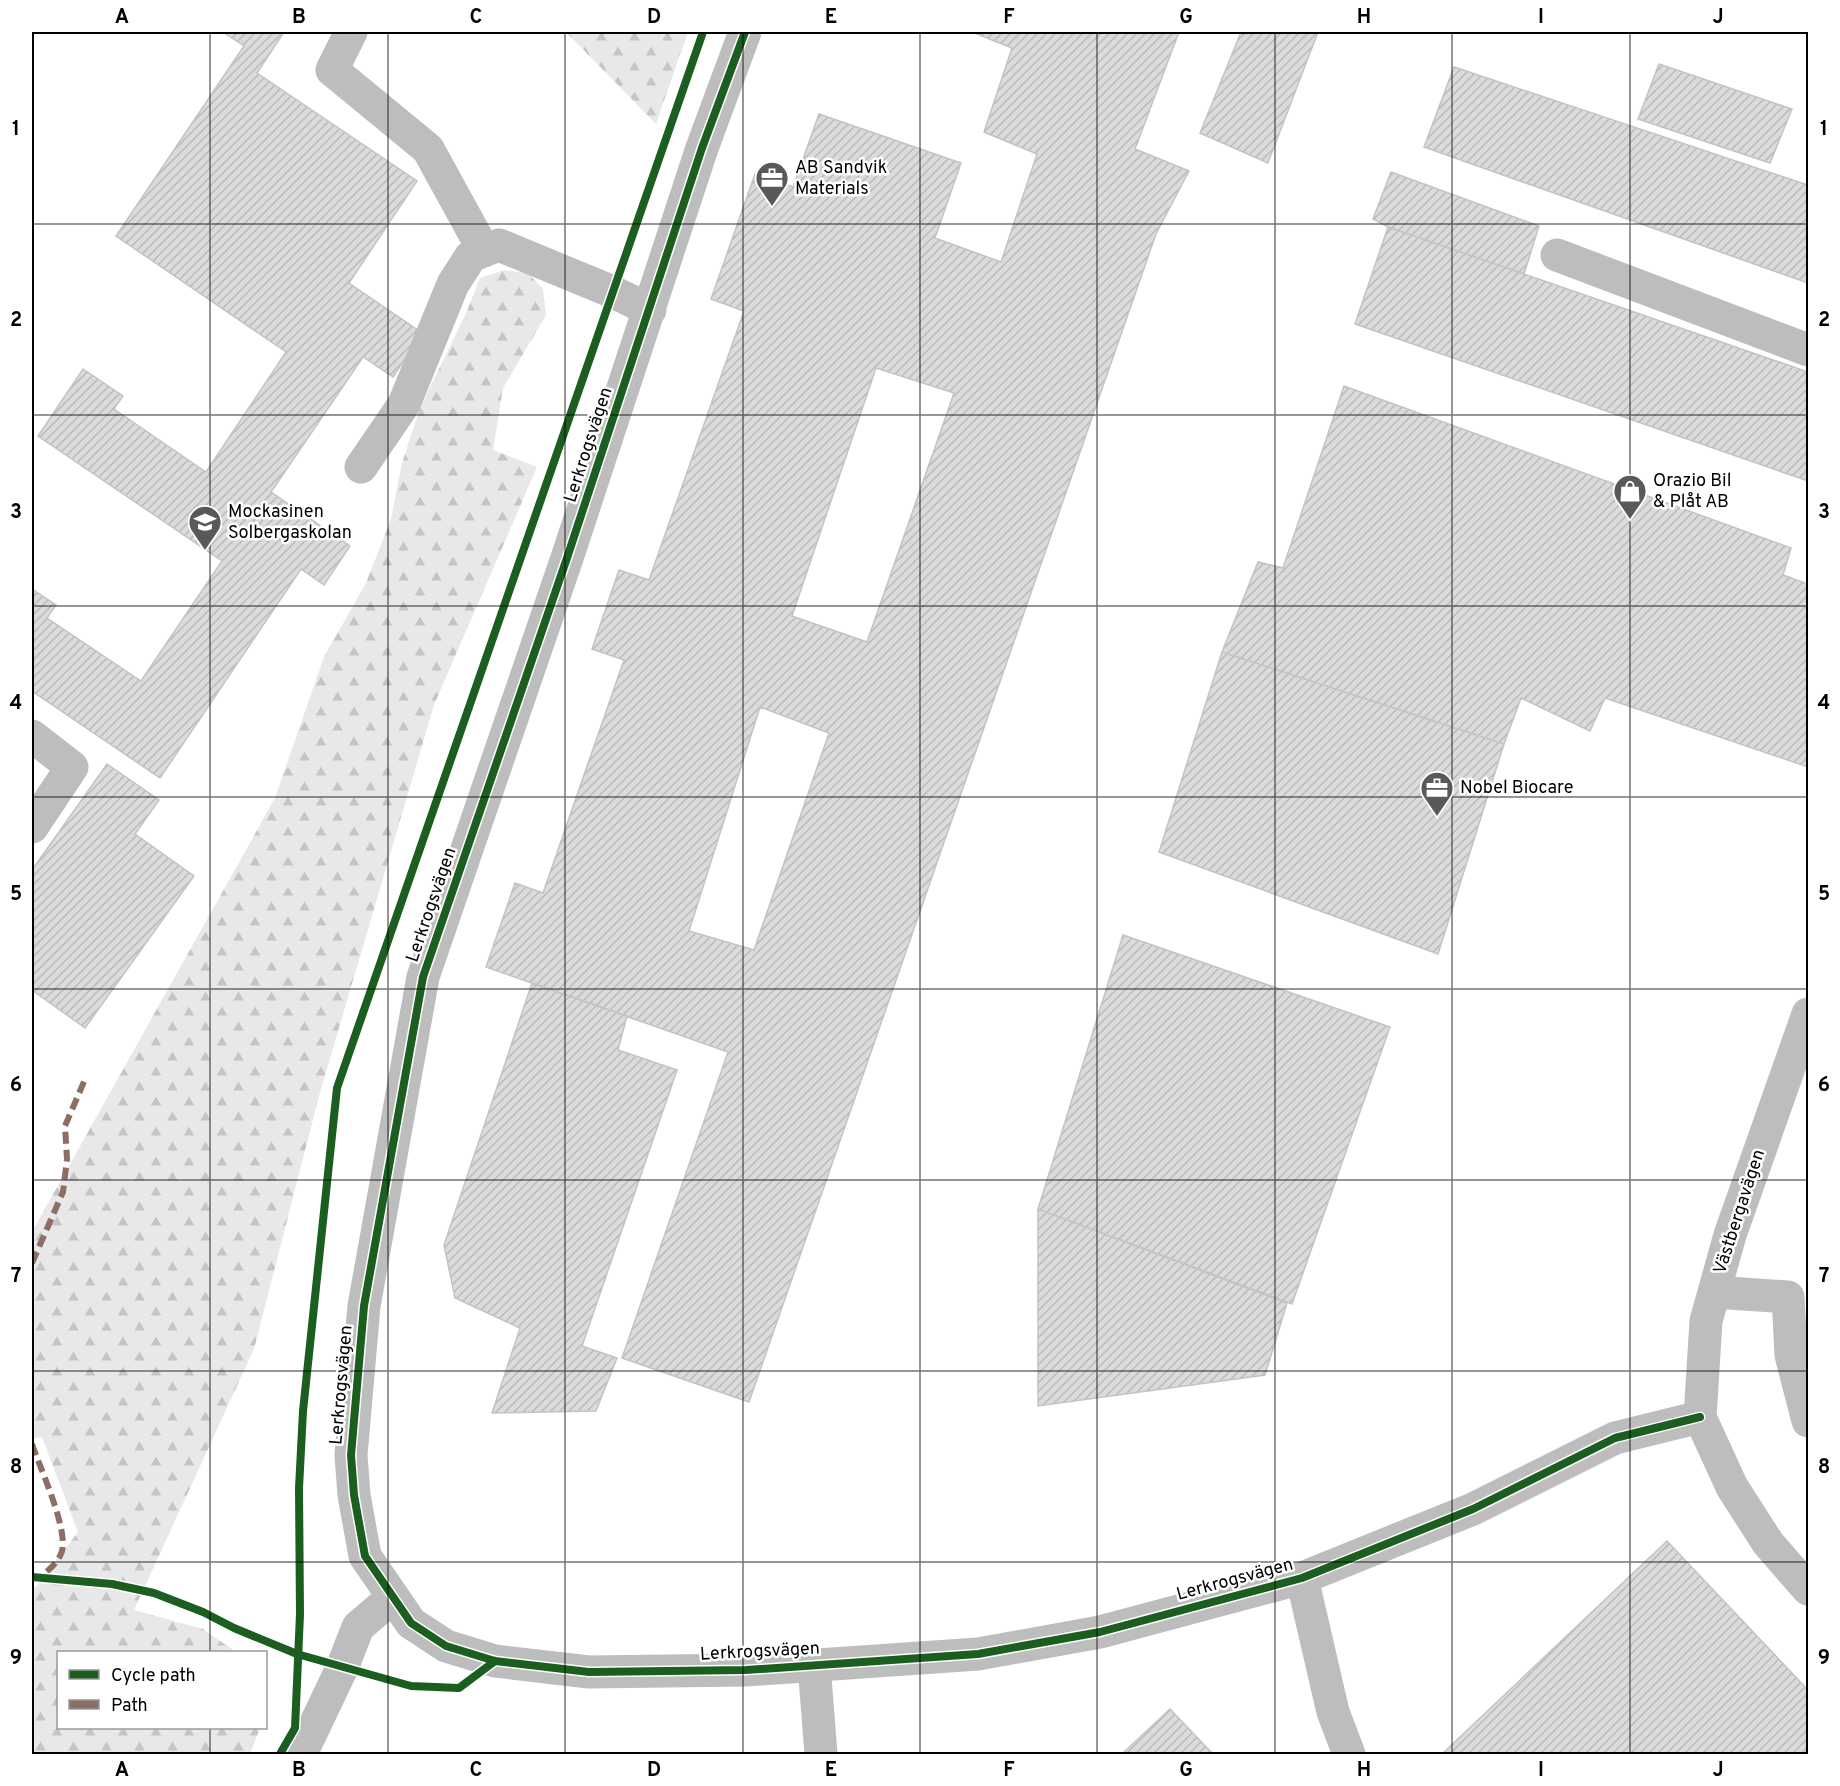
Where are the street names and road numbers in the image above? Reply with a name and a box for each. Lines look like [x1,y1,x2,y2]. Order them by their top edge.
street label: Lerkrogsvägen [560,384,618,506]
street label: Lerkrogsvägen [402,845,462,965]
street label: Västbergavägen [1709,1147,1771,1277]
street label: Lerkrogsvägen [325,1324,359,1446]
street label: Lerkrogsvägen [1174,1553,1296,1607]
street label: Lerkrogsvägen [699,1637,821,1667]

